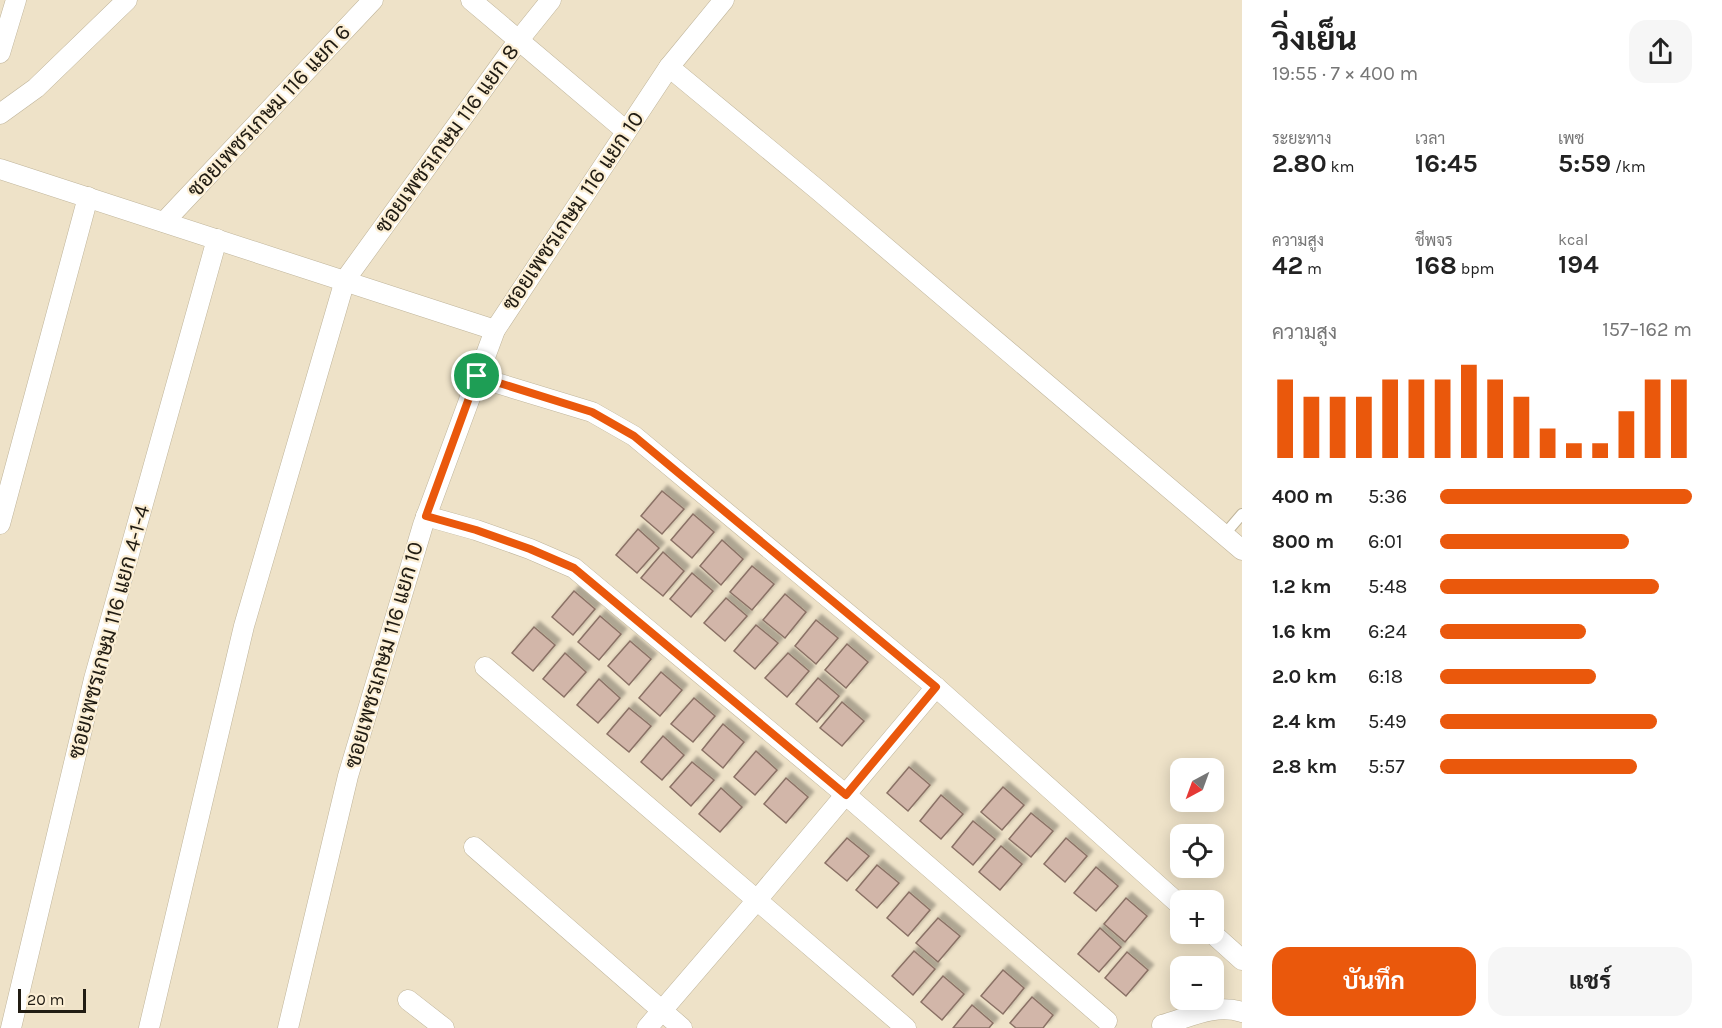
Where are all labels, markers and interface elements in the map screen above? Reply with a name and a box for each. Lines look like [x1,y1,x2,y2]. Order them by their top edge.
street label: ซอยเพชรเกษม 116 แยก 6 [182,19,356,203]
text: วิ่งเย็น [1272,20,1357,58]
button: share [1629,20,1692,83]
street label: ซอยเพชรเกษม 116 แยก 8 [369,39,525,239]
text: 19:55 · 7 × 400 m [1272,62,1418,85]
street label: ซอยเพชรเกษม 116 แยก 10 [497,106,649,316]
text: ระยะทาง [1272,129,1332,148]
text: เวลา [1415,129,1445,148]
text: เพซ [1558,129,1584,148]
text: 2.80 [1272,148,1327,179]
text: 16:45 [1415,148,1478,179]
text: 5:59 [1558,148,1611,179]
text: km [1327,157,1354,176]
text: /km [1611,157,1646,176]
text: kcal [1558,230,1589,249]
text: ความสูง [1272,231,1324,250]
text: ชีพจร [1415,231,1453,250]
text: 194 [1558,249,1599,280]
text: 42 [1272,250,1303,281]
text: 168 [1415,250,1457,281]
text: m [1303,259,1322,278]
text: bpm [1457,259,1494,278]
text: 157–162 m [1602,318,1692,341]
text: ความสูง [1272,321,1337,344]
pin [451,350,502,401]
icon: arrive [460,359,493,392]
text: 400 m [1272,485,1333,508]
text: 5:36 [1368,485,1407,508]
street label: ซอยเพชรเกษม 116 แยก 4-1-4 [63,502,155,762]
text: 800 m [1272,530,1334,553]
text: 6:01 [1368,530,1403,553]
street label: ซอยเพชรเกษม 116 แยก 10 [339,539,429,771]
text: 1.2 km [1272,575,1331,598]
text: 5:48 [1368,575,1407,598]
text: 1.6 km [1272,620,1331,643]
text: 6:24 [1368,620,1407,643]
text: 2.0 km [1272,665,1337,688]
text: 6:18 [1368,665,1403,688]
text: 2.4 km [1272,710,1336,733]
text: 5:49 [1368,710,1407,733]
text: 2.8 km [1272,755,1337,778]
text: 5:57 [1368,755,1405,778]
north arrow [1170,758,1224,812]
map controls [1170,758,1224,1010]
button: locate [1170,824,1224,878]
button: + [1170,890,1224,944]
button: บันทึก [1272,947,1476,1016]
button: แชร์ [1488,947,1692,1016]
button: − [1170,956,1224,1010]
scale bar [18,986,86,1014]
text: 20 m [27,990,65,1009]

